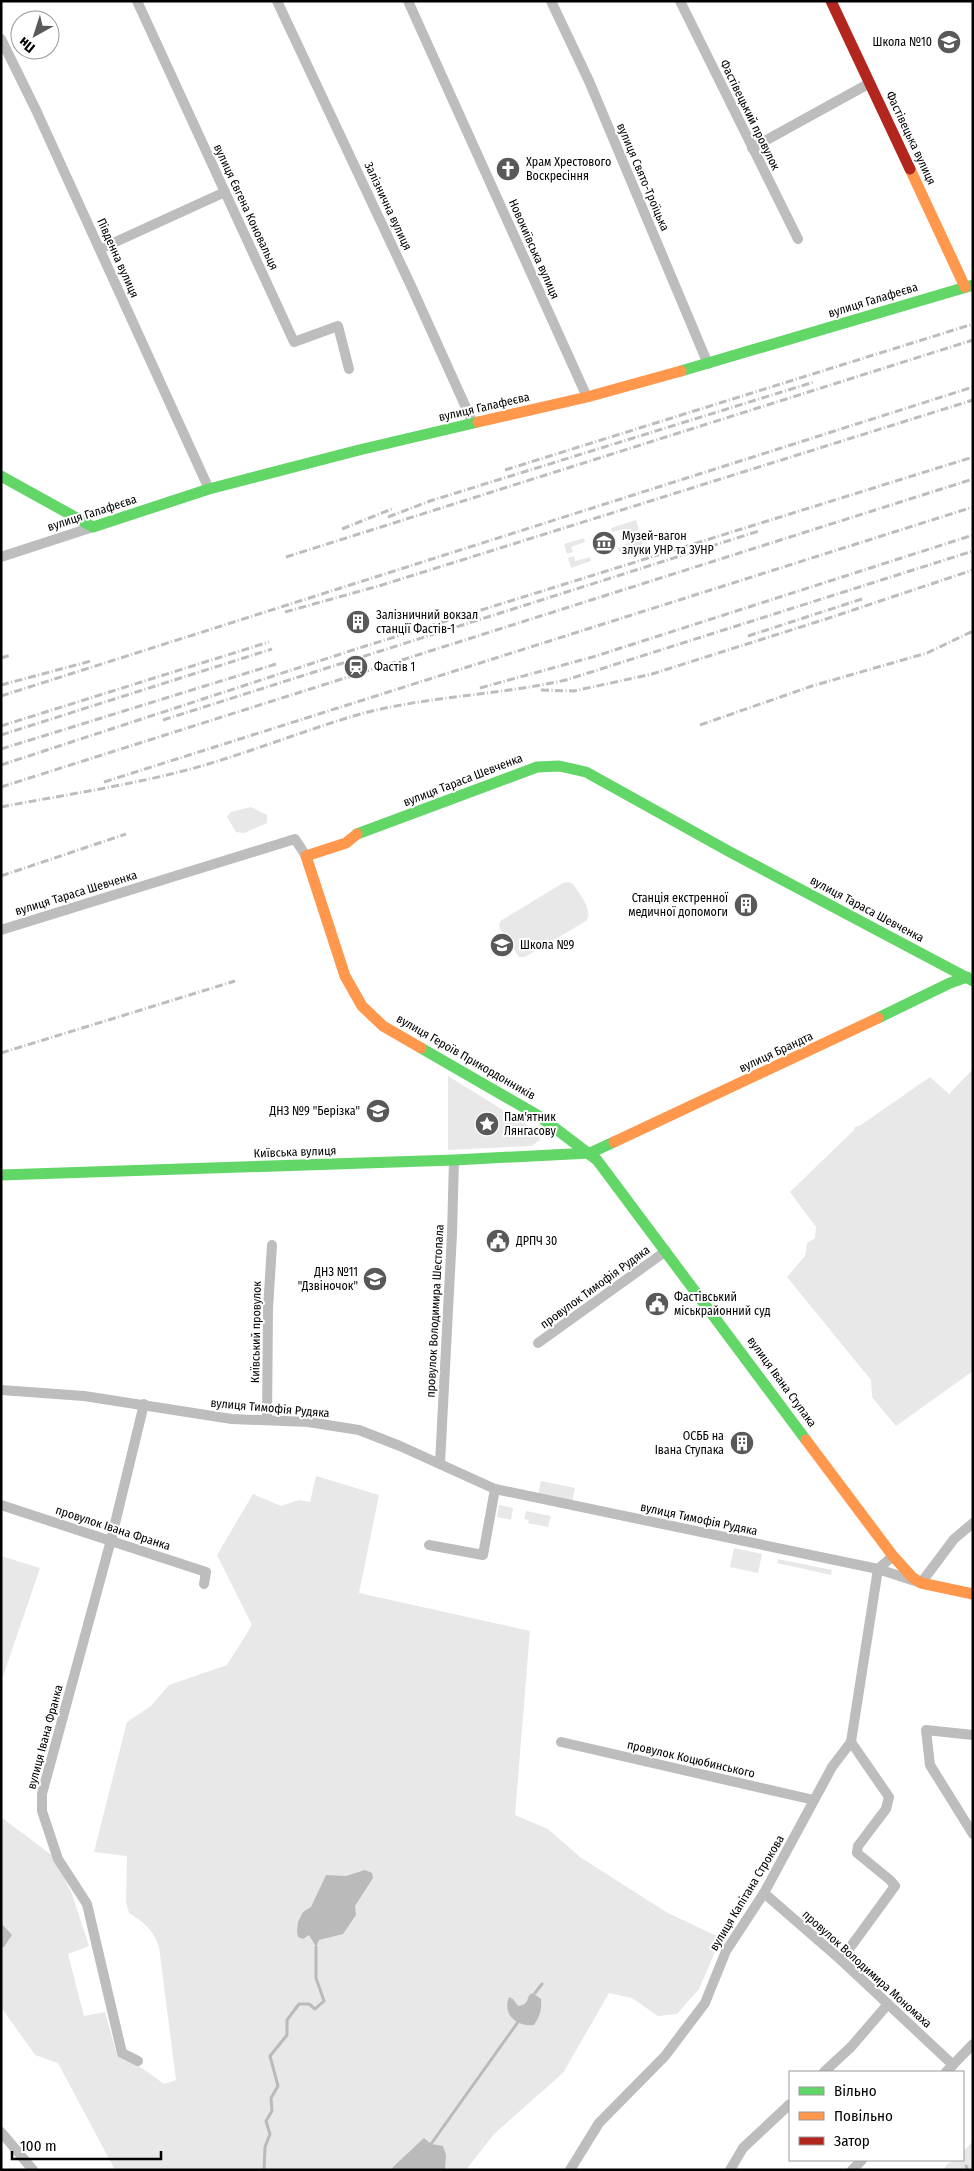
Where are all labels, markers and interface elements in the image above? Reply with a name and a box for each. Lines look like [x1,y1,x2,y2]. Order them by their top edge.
north arrow [10,10,60,60]
school or university icon: Школа №10 [936,29,962,55]
text: Пн [16,33,39,56]
place label: Школа №10 [873,35,932,49]
street label: Фастівецький провулок [717,58,783,173]
street label: Фастівецька вулиця [883,89,939,187]
street label: вулиця Свято-Троїцька [614,121,672,233]
street label: вулиця Євгена Коновальця [211,142,281,272]
place label: Храм Хрестового Воскресіння [526,155,611,183]
church icon: Храм Хрестового Воскресіння [495,156,521,182]
street label: Залізнична вулиця [361,160,415,252]
street label: Новокиївська вулиця [506,197,562,301]
street label: Південна вулиця [94,216,142,300]
street label: вулиця Галафеєва [827,280,920,320]
street label: вулиця Галафеєва [437,390,531,424]
street label: вулиця Галафеєва [46,492,138,534]
place label: Музей-вагон злуки УНР та ЗУНР [622,529,714,557]
museum icon: Музей-вагон злуки УНР та ЗУНР [591,530,617,556]
place label: Залізничний вокзал станції Фастів-1 [376,608,478,636]
building icon: Залізничний вокзал станції Фастів-1 [345,609,371,635]
station icon: Фастів 1 [343,654,369,680]
place label: Фастів 1 [374,660,415,674]
street label: вулиця Тараса Шевченка [401,751,525,809]
street label: вулиця Тараса Шевченка [13,868,139,918]
street label: вулиця Тараса Шевченка [808,873,926,945]
place label: Станція екстренної медичної допомоги [628,891,729,919]
building icon: Станція екстренної медичної допомоги [733,892,759,918]
school or university icon: Школа №9 [489,932,515,958]
place label: Школа №9 [520,938,575,952]
street label: вулиця Героїв Прикордонників [394,1011,538,1103]
street label: вулиця Брандта [737,1029,815,1075]
school or university icon: ДНЗ №9 "Берізка" [365,1098,391,1124]
place label: ДНЗ №9 "Берізка" [269,1104,360,1118]
place label: Пам'ятник Лянгасову [504,1110,557,1138]
place icon: Пам'ятник Лянгасову [474,1111,500,1137]
street label: Київська вулиця [253,1144,337,1160]
street label: провулок Володимира Шестопала [423,1224,447,1398]
public building icon: ДРПЧ 30 [485,1228,511,1254]
place label: ДРПЧ 30 [515,1234,557,1248]
street label: провулок Тимофія Рудяка [538,1243,652,1331]
place label: ДНЗ №11 "Дзвіночок" [298,1265,358,1293]
school or university icon: ДНЗ №11 "Дзвіночок" [362,1266,388,1292]
street label: Київський провулок [248,1280,264,1383]
place label: Фастівський міськрайонний суд [674,1290,770,1318]
public building icon: Фастівський міськрайонний суд [644,1291,670,1317]
street label: вулиця Івана Ступака [745,1334,820,1430]
street label: вулиця Тимофія Рудяка [210,1396,330,1420]
place label: ОСББ на Івана Ступака [655,1429,724,1457]
building icon: ОСББ на Івана Ступака [729,1430,755,1456]
street label: вулиця Тимофія Рудяка [639,1500,759,1538]
street label: провулок Івана Франка [54,1503,172,1553]
street label: вулиця Івана Франка [24,1683,66,1791]
street label: провулок Коцюбинського [626,1737,756,1781]
street label: вулиця Капітана Строкова [707,1833,787,1953]
street label: провулок Володимира Мономаха [799,1907,935,2031]
legend [789,2071,964,2161]
text: Вільно [834,2082,877,2100]
text: Повільно [834,2107,893,2125]
scale bar [12,2128,161,2160]
text: Затор [834,2132,870,2150]
text: 100 m [20,2137,57,2155]

